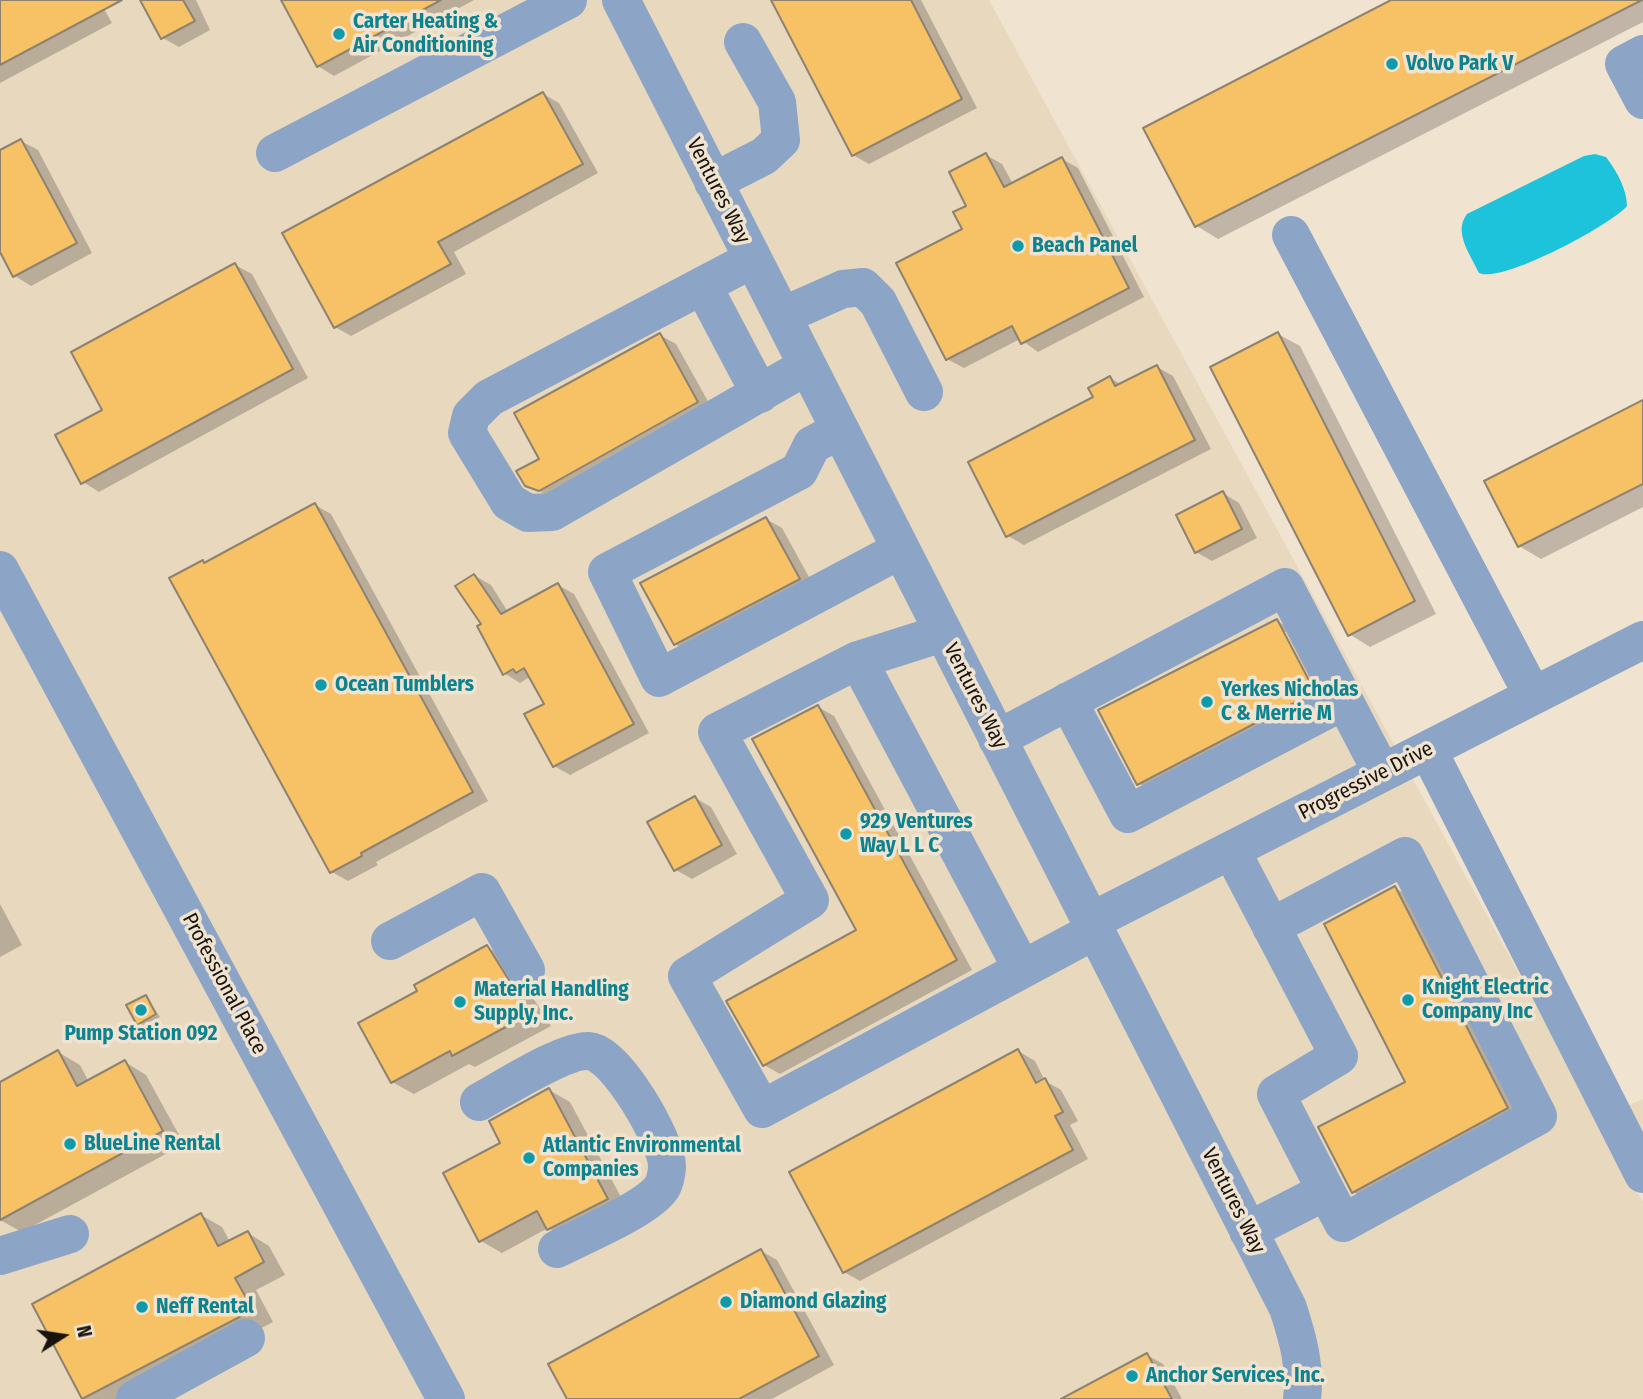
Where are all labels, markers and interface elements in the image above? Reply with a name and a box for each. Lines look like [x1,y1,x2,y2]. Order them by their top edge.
place label: Carter Heating & Air Conditioning [353,9,498,59]
marker: Carter Heating & Air Conditioning [331,26,347,42]
place label: Volvo Park V [1406,51,1513,77]
marker: Volvo Park V [1384,56,1400,72]
street label: Ventures Way [681,134,755,248]
place label: Beach Panel [1032,233,1137,259]
marker: Beach Panel [1010,238,1026,254]
street label: Ventures Way [938,639,1012,753]
place label: Ocean Tumblers [335,672,474,698]
marker: Ocean Tumblers [313,677,329,693]
place label: Yerkes Nicholas C & Merrie M [1221,677,1359,727]
marker: Yerkes Nicholas C & Merrie M [1199,694,1215,710]
street label: Progressive Drive [1295,736,1437,826]
place label: 929 Ventures Way L L C [860,809,973,859]
marker: 929 Ventures Way L L C [838,826,854,842]
street label: Professional Place [176,909,272,1059]
place label: Knight Electric Company Inc [1422,975,1549,1025]
place label: Material Handling Supply, Inc. [474,977,629,1027]
marker: Knight Electric Company Inc [1400,992,1416,1008]
marker: Material Handling Supply, Inc. [452,994,468,1010]
marker: Pump Station 092 [133,1002,149,1018]
place label: Pump Station 092 [64,1021,218,1047]
place label: BlueLine Rental [84,1131,221,1157]
place label: Atlantic Environmental Companies [543,1133,741,1183]
marker: BlueLine Rental [62,1136,78,1152]
street label: Ventures Way [1196,1144,1270,1258]
marker: Atlantic Environmental Companies [521,1150,537,1166]
place label: Diamond Glazing [740,1289,887,1315]
place label: Neff Rental [156,1294,254,1320]
marker: Diamond Glazing [718,1294,734,1310]
marker: Neff Rental [134,1299,150,1315]
north arrow [28,1301,98,1371]
text: N [72,1324,96,1339]
place label: Anchor Services, Inc. [1146,1363,1325,1389]
marker: Anchor Services, Inc. [1124,1368,1140,1384]

